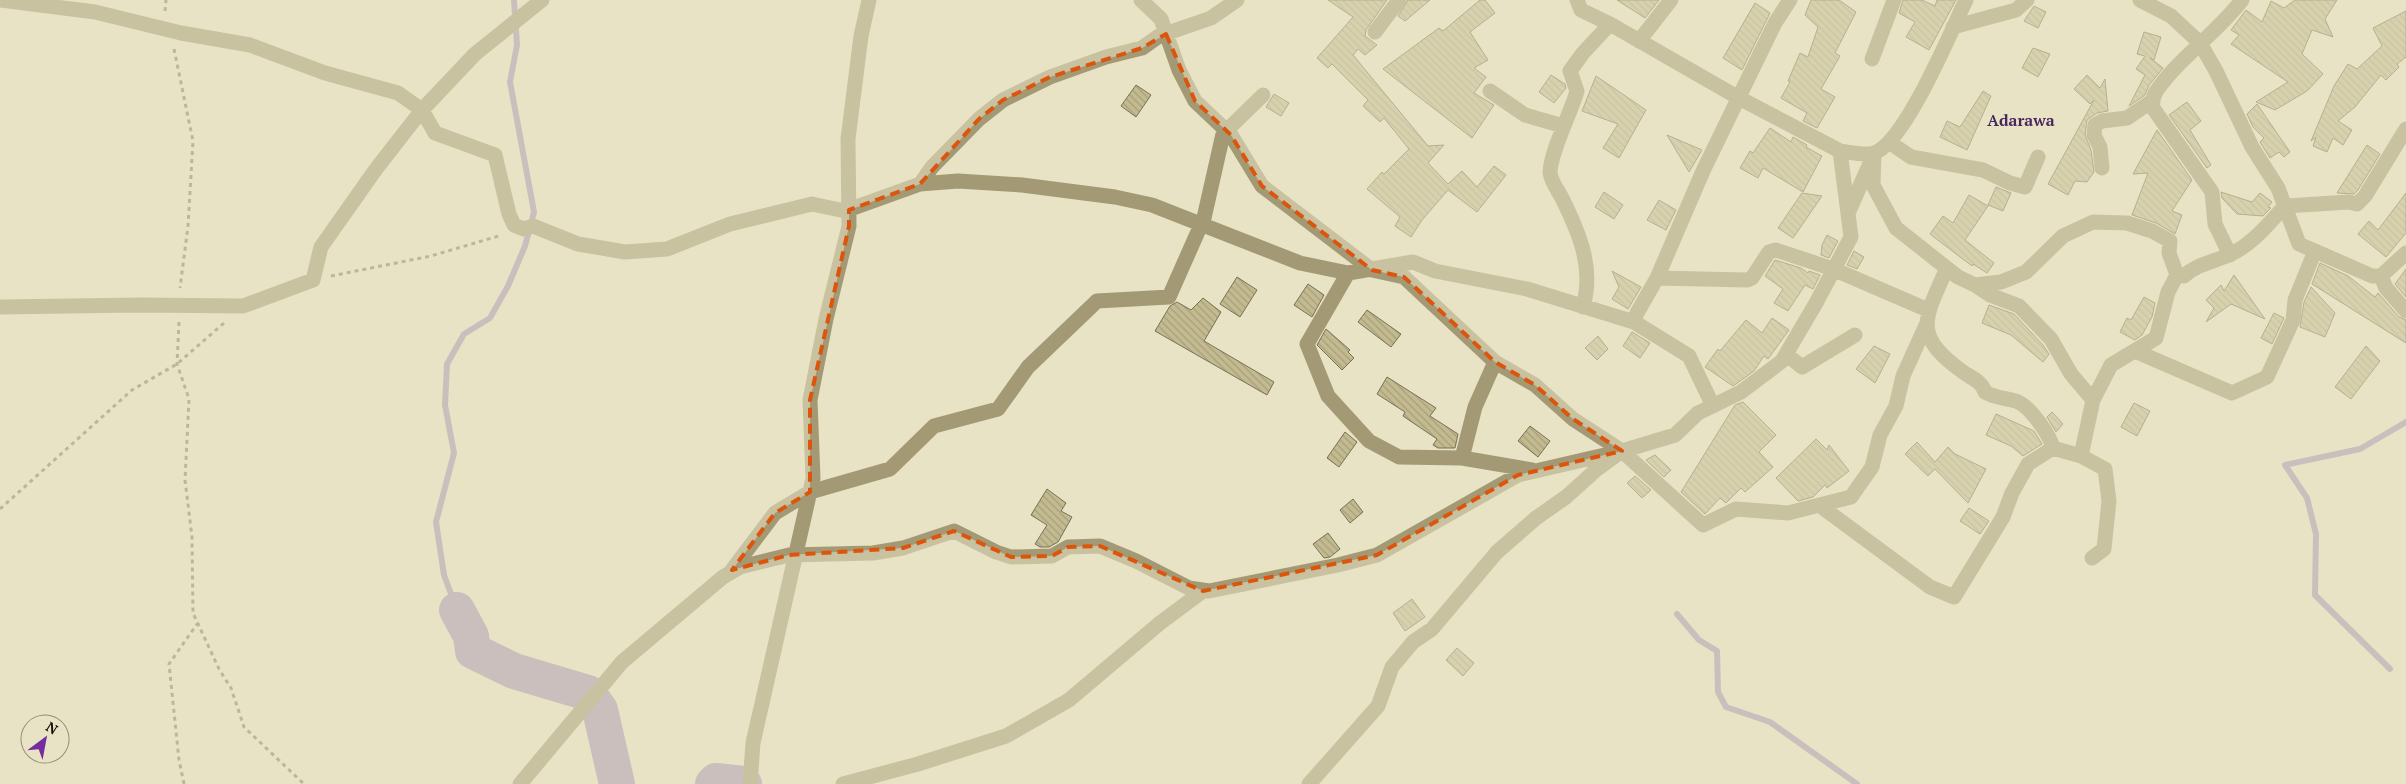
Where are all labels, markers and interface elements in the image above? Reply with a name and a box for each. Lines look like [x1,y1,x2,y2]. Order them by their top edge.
district label: Adarawa [1987,109,2055,131]
north arrow [20,714,70,764]
text: N [43,717,62,739]

